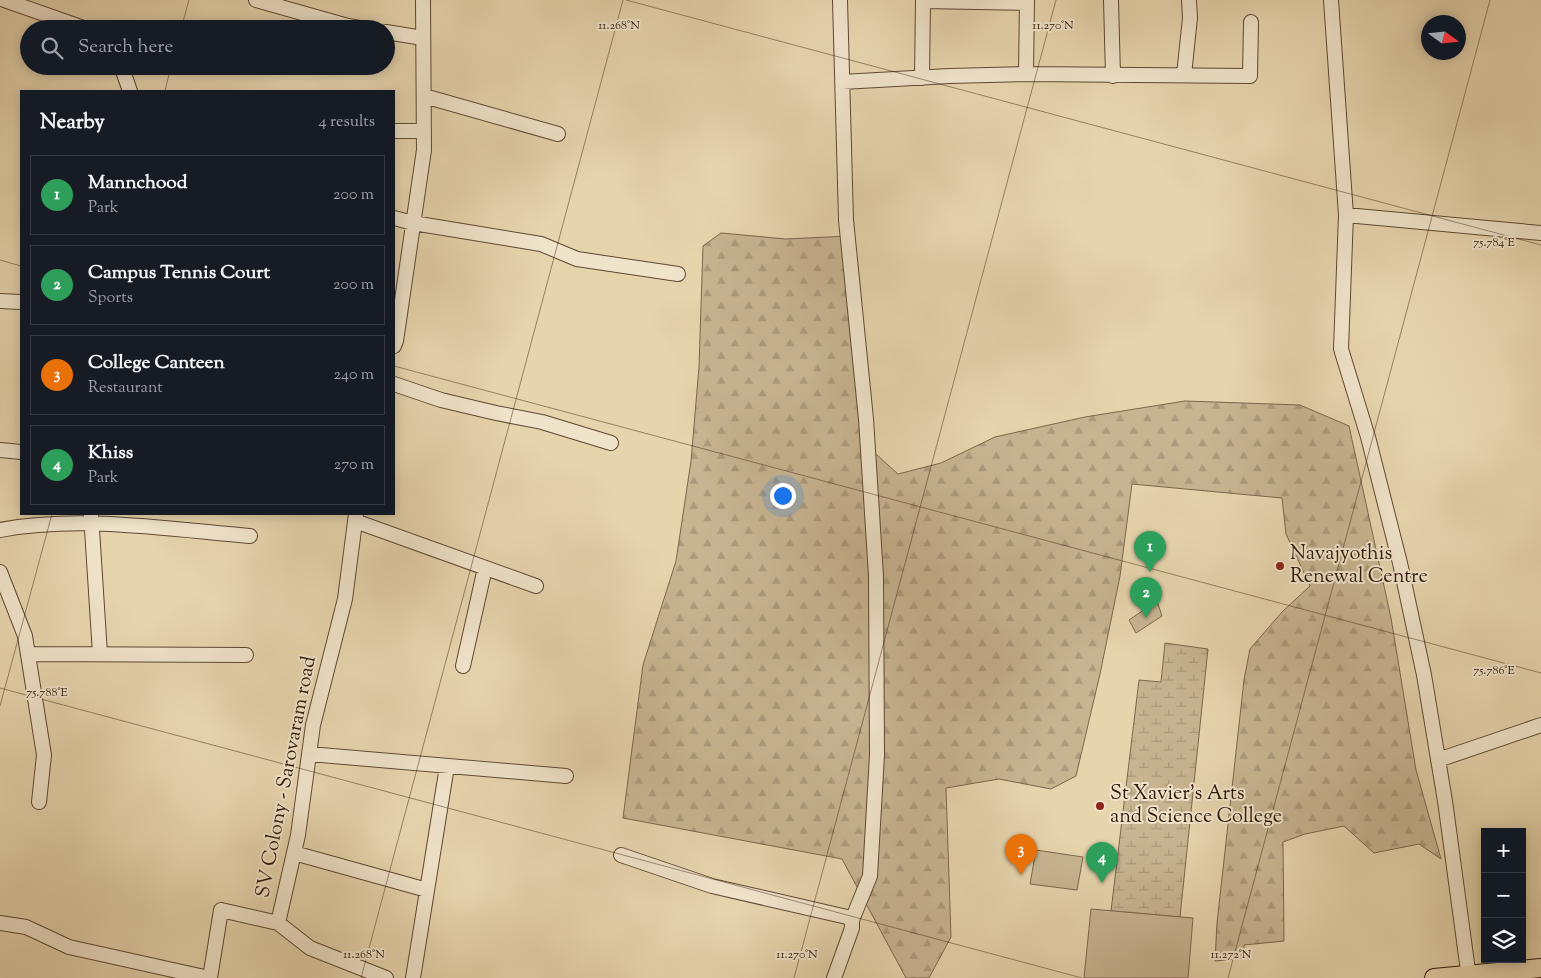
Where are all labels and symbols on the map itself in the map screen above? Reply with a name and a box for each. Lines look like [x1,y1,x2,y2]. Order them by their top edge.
north arrow [1421,15,1466,60]
text: 11.268°N [598,17,640,35]
text: 11.270°N [1032,17,1074,35]
text: 75.784°E [1473,234,1515,252]
your location [770,483,796,509]
pin: 1 [1134,531,1166,572]
place label: Navajyothis Renewal Centre [1290,540,1428,592]
marker: Navajyothis Renewal Centre [1274,560,1286,572]
pin: 2 [1130,577,1162,618]
street label: SV Colony - Sarovaram road [249,654,325,900]
text: 75.786°E [1473,662,1515,680]
text: 75.788°E [26,684,69,702]
place label: St Xavier's Arts and Science College [1110,780,1282,832]
marker: St Xavier's Arts and Science College [1094,800,1106,812]
pin: 3 [1005,834,1037,875]
pin: 4 [1086,842,1118,883]
text: 11.268°N [343,946,385,964]
text: 11.270°N [776,946,818,964]
text: 11.272°N [1211,946,1252,964]

